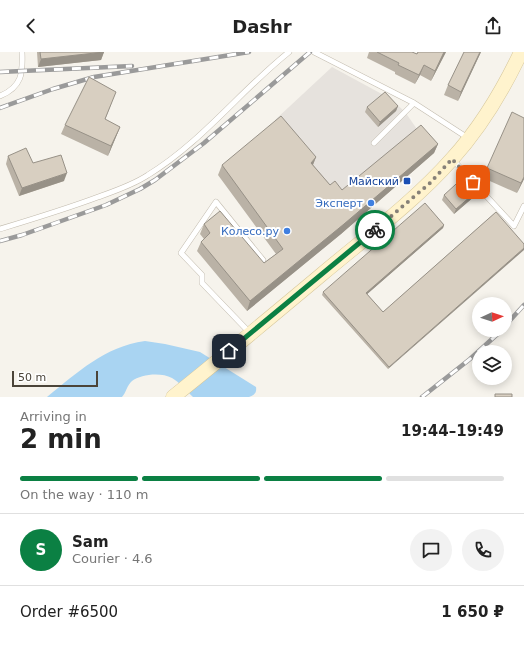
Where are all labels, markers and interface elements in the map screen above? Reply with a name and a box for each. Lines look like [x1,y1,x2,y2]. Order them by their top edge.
icon: back [20,15,42,37]
icon: share [482,15,504,37]
text: Dashr [232,16,292,37]
pin [456,165,490,199]
icon: bag [462,171,484,193]
place label: Майский [349,175,399,188]
marker: Майский [402,176,412,186]
place label: Эксперт [315,197,364,210]
marker: Эксперт [366,198,376,208]
courier [355,210,395,250]
icon: bike [364,219,386,241]
place label: Колесо.ру [221,225,279,238]
marker: Колесо.ру [282,226,292,236]
north arrow [472,297,512,337]
map controls [472,297,512,385]
pin [212,334,246,368]
icon: home [218,340,240,362]
button: layers [472,345,512,385]
scale bar [12,369,98,388]
text: 50 m [18,371,46,384]
text: Arriving in [20,409,87,424]
text: 19:44–19:49 [401,422,504,440]
text: 2 min [20,424,102,454]
text: On the way · 110 m [20,487,148,502]
button: chat [410,529,452,571]
button: phone [462,529,504,571]
text: Sam [72,533,109,551]
text: S [36,541,46,559]
text: Courier · 4.6 [72,551,153,566]
text: Order #6500 [20,603,118,621]
text: 1 650 ₽ [441,603,504,621]

